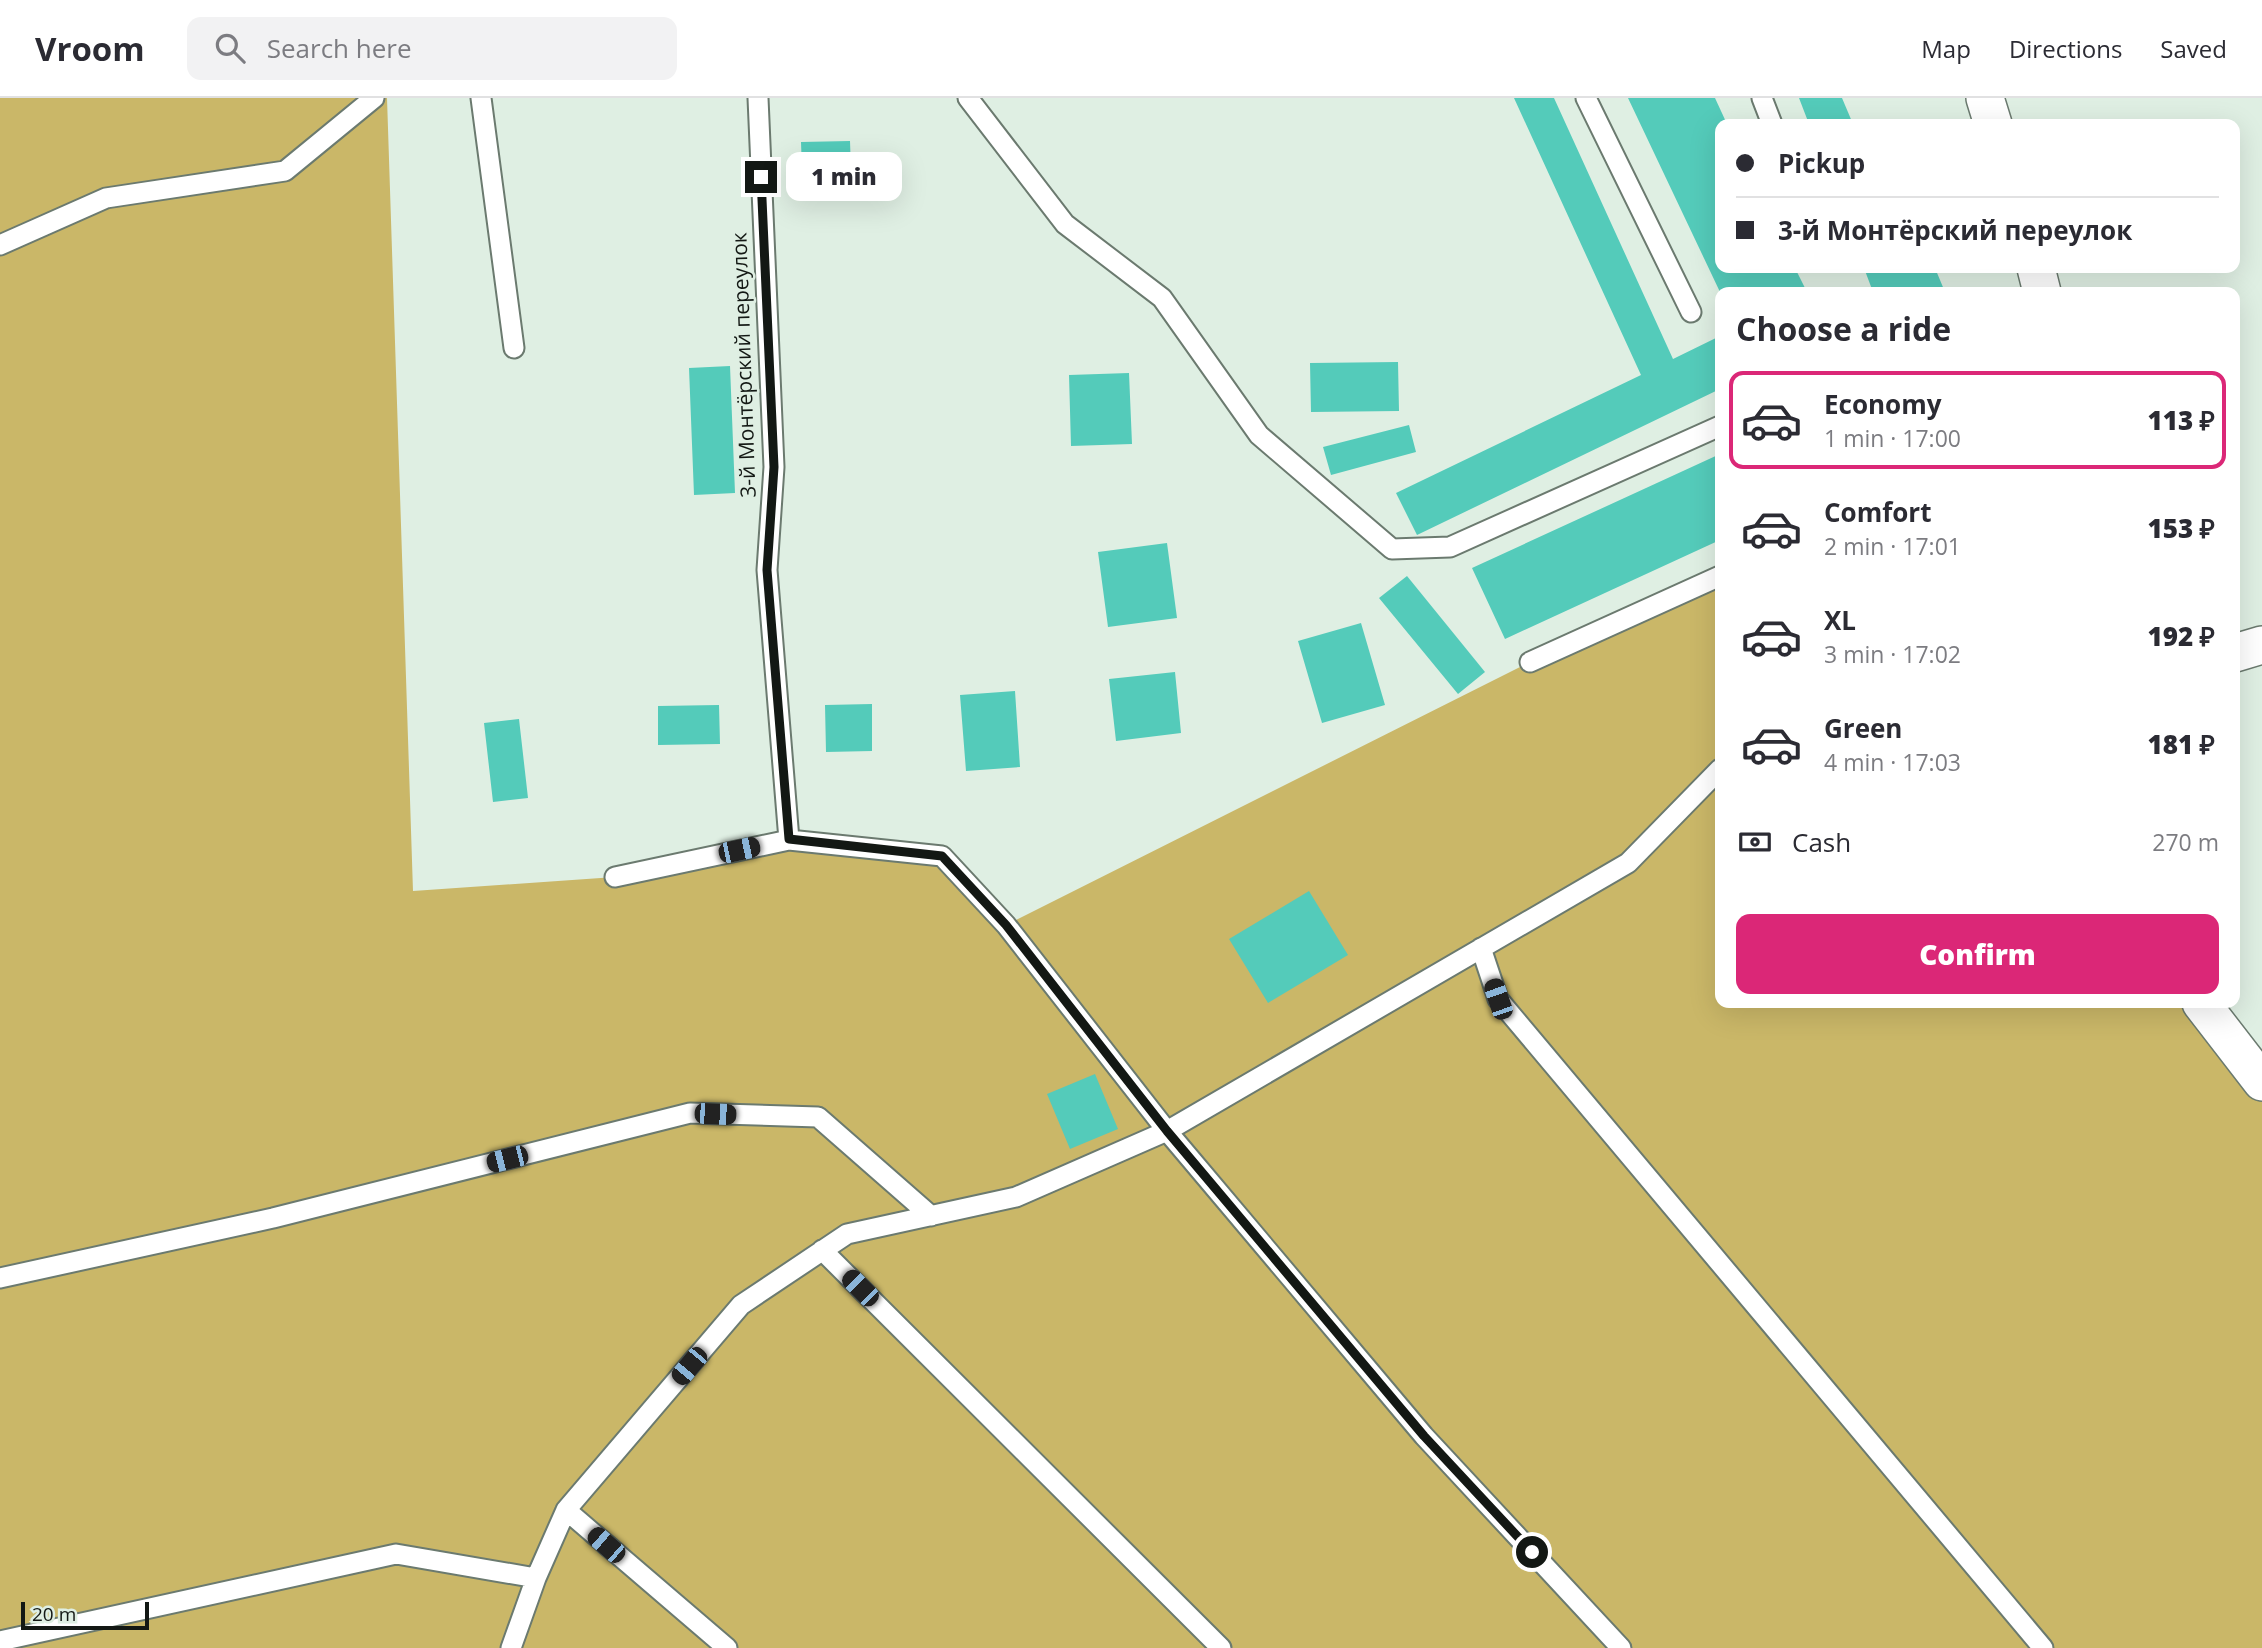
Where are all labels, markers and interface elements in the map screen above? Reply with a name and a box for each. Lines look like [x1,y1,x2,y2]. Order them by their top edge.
search box [187,17,677,80]
text: Vroom [35,26,145,71]
icon: search [211,29,249,67]
text: Search here [267,30,412,66]
text: Map [1921,32,1971,65]
text: Directions [2009,32,2122,65]
text: Saved [2160,32,2227,65]
text: Pickup [1778,145,1865,181]
callout: 1 min [786,153,901,202]
text: 1 min [811,160,877,192]
route end [745,161,777,193]
text: 3-й Монтёрский переулок [1778,212,2132,248]
street label: 3-й Монтёрский переулок [724,232,762,498]
text: Choose a ride [1736,307,1951,350]
text: Economy [1824,386,1942,422]
icon: car [1740,389,1803,452]
text: 113 ₽ [2147,402,2215,438]
text: 1 min · 17:00 [1824,422,1961,454]
text: Comfort [1824,494,1931,530]
icon: car [1740,497,1803,560]
text: 153 ₽ [2147,510,2215,546]
text: 2 min · 17:01 [1824,530,1961,562]
text: XL [1824,602,1856,638]
icon: car [1740,605,1803,668]
text: 192 ₽ [2147,618,2215,654]
text: 3 min · 17:02 [1824,638,1961,670]
text: Green [1824,710,1902,746]
icon: car [1740,713,1803,776]
text: 181 ₽ [2147,726,2215,762]
text: 4 min · 17:03 [1824,746,1961,778]
icon: cash [1736,823,1774,861]
text: Cash [1792,824,1851,860]
text: 270 m [2152,826,2219,858]
car [717,835,762,865]
button: Confirm [1736,914,2219,994]
car [1482,976,1515,1022]
car [694,1103,737,1125]
car [485,1144,530,1174]
car [838,1266,883,1310]
car [668,1343,711,1389]
car [584,1523,629,1567]
route start [1516,1536,1548,1568]
scale bar [21,1599,149,1631]
text: 20 m [32,1601,76,1627]

